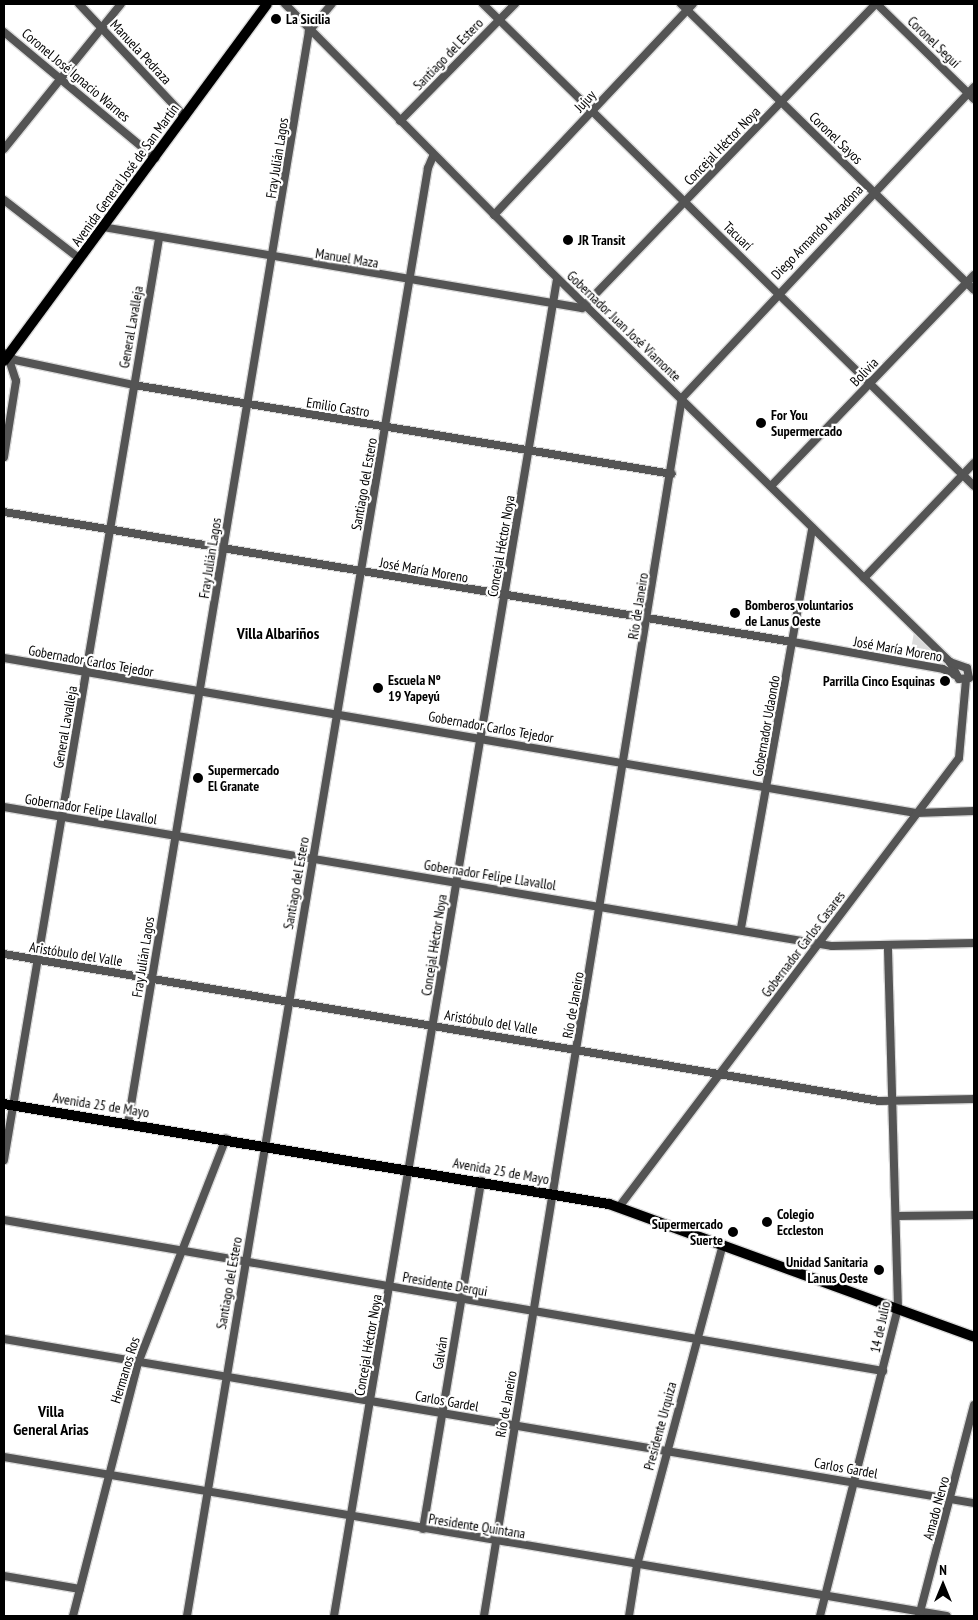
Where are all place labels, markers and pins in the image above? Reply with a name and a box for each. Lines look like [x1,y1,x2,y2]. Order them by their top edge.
place label: La Sicilia [286,11,330,27]
marker: La Sicilia [270,13,282,25]
place label: JR Transit [578,232,626,248]
marker: JR Transit [562,234,574,246]
place label: For You Supermercado [771,407,842,440]
marker: For You Supermercado [755,417,767,429]
place label: Bomberos voluntarios de Lanus Oeste [745,597,854,630]
marker: Bomberos voluntarios de Lanus Oeste [729,607,741,619]
place label: Escuela Nº 19 Yapeyú [388,672,441,704]
place label: Parrilla Cinco Esquinas [823,673,935,689]
marker: Parrilla Cinco Esquinas [939,675,951,687]
marker: Escuela Nº 19 Yapeyú [372,682,384,694]
place label: Supermercado El Granate [208,762,279,794]
marker: Supermercado El Granate [192,772,204,784]
place label: Colegio Eccleston [777,1206,824,1238]
place label: Supermercado Suerte [652,1216,723,1248]
marker: Colegio Eccleston [761,1216,773,1228]
marker: Supermercado Suerte [727,1226,739,1238]
place label: Unidad Sanitaria Lanus Oeste [786,1254,868,1286]
marker: Unidad Sanitaria Lanus Oeste [872,1263,886,1277]

